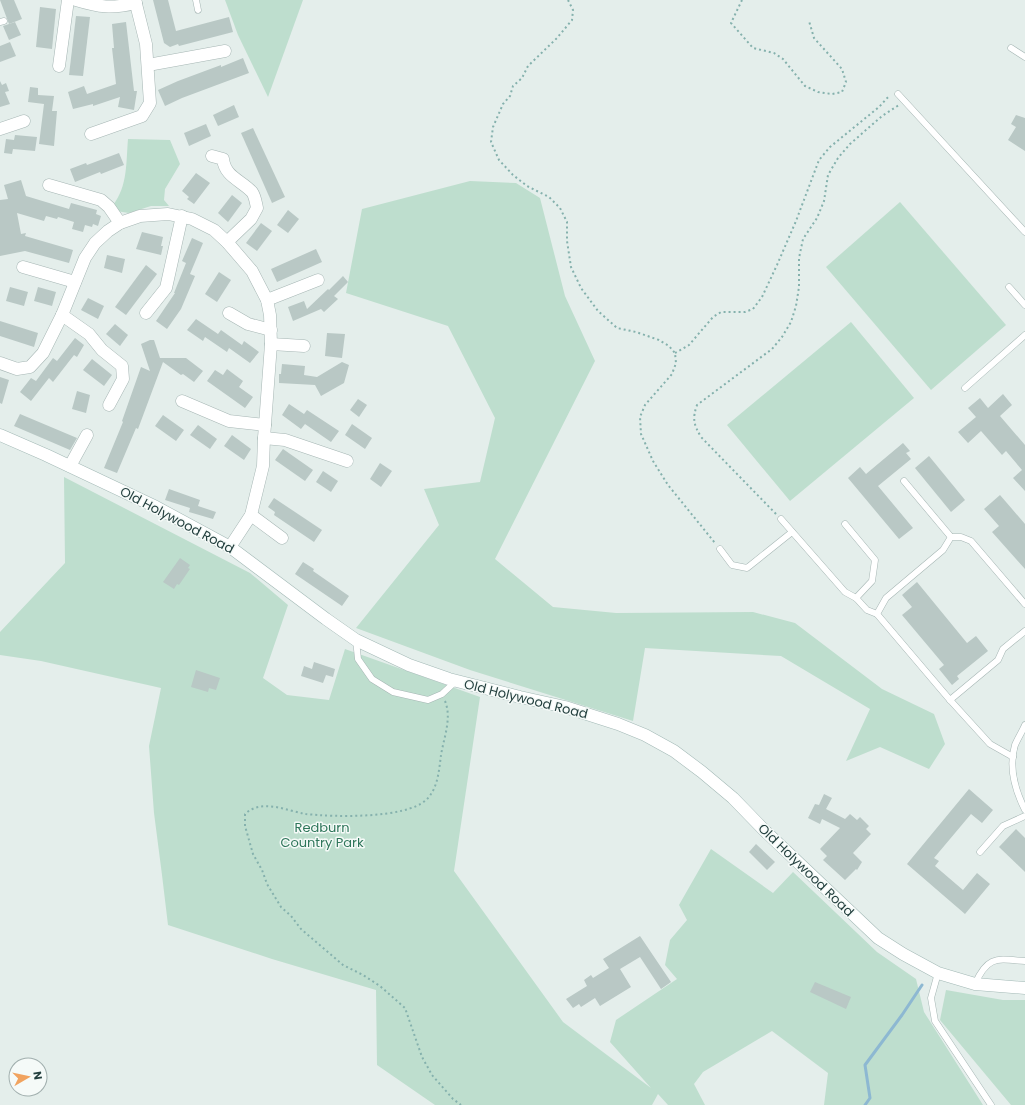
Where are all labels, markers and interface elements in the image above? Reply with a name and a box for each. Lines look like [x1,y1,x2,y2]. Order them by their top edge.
street label: Old Holywood Road [117,482,237,558]
street label: Old Holywood Road [462,674,590,724]
park label: Redburn Country Park [280,818,364,852]
street label: Old Holywood Road [754,819,858,921]
north arrow [8,1057,48,1097]
text: N [29,1070,46,1081]

